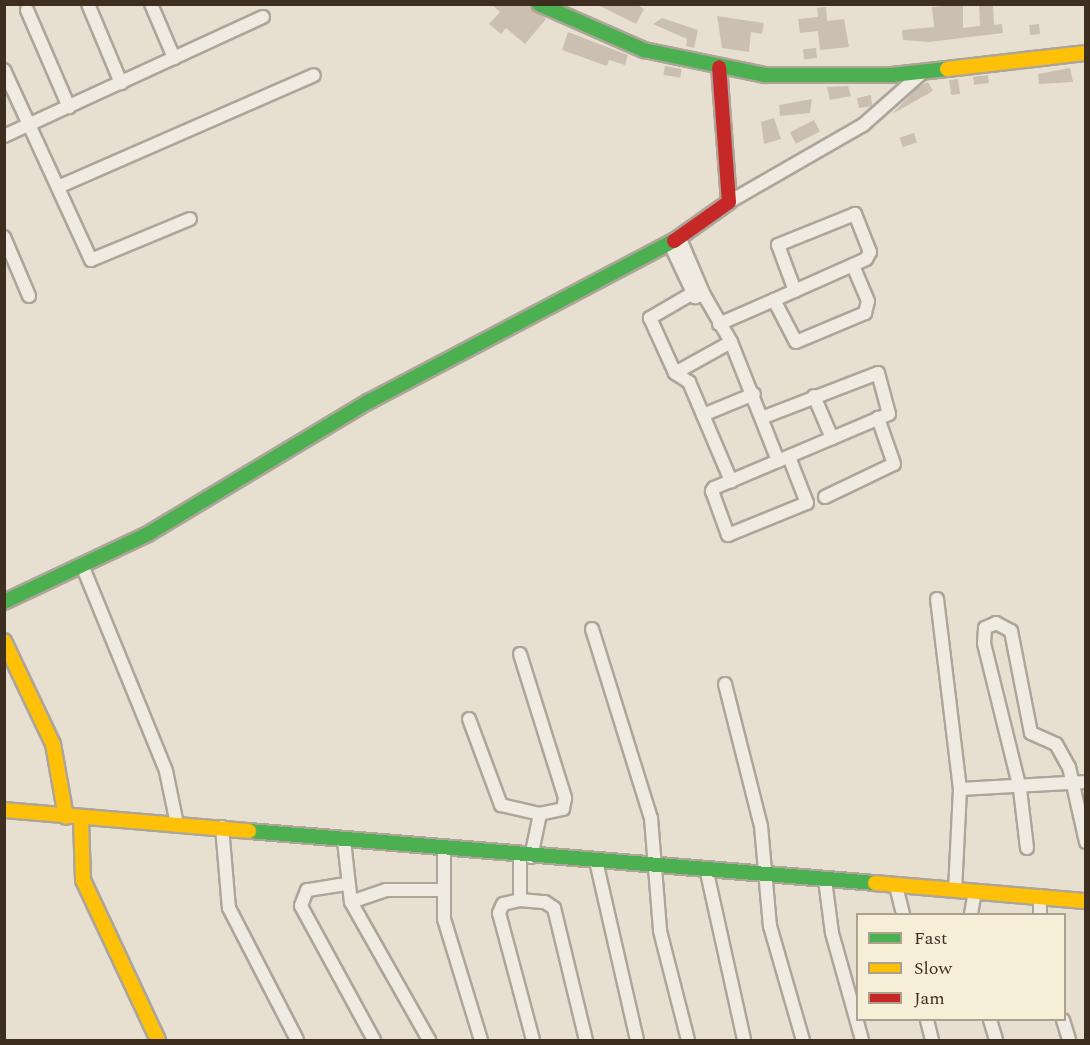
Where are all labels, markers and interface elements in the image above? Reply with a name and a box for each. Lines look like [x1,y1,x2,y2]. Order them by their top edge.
legend [856,913,1066,1021]
text: Fast [914,925,947,952]
text: Slow [914,955,952,982]
text: Jam [914,985,945,1012]

